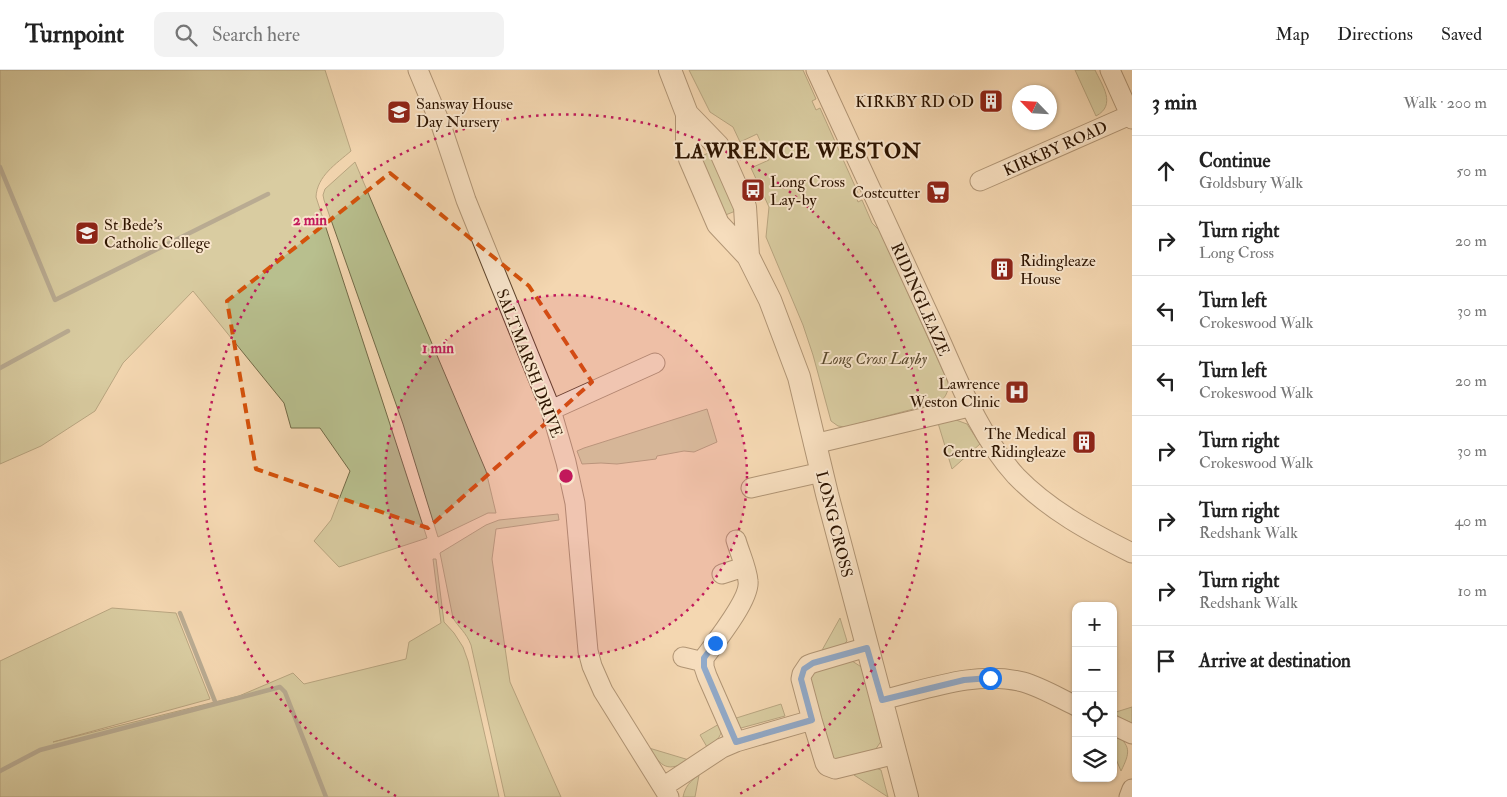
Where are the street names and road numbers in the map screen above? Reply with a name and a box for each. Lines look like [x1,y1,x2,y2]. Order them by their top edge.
street label: KIRKBY ROAD [1000,117,1111,181]
street label: RIDINGLEAZE [886,240,954,359]
street label: SALTMARSH DRIVE [491,286,567,440]
street label: LONG CROSS [811,469,857,580]

